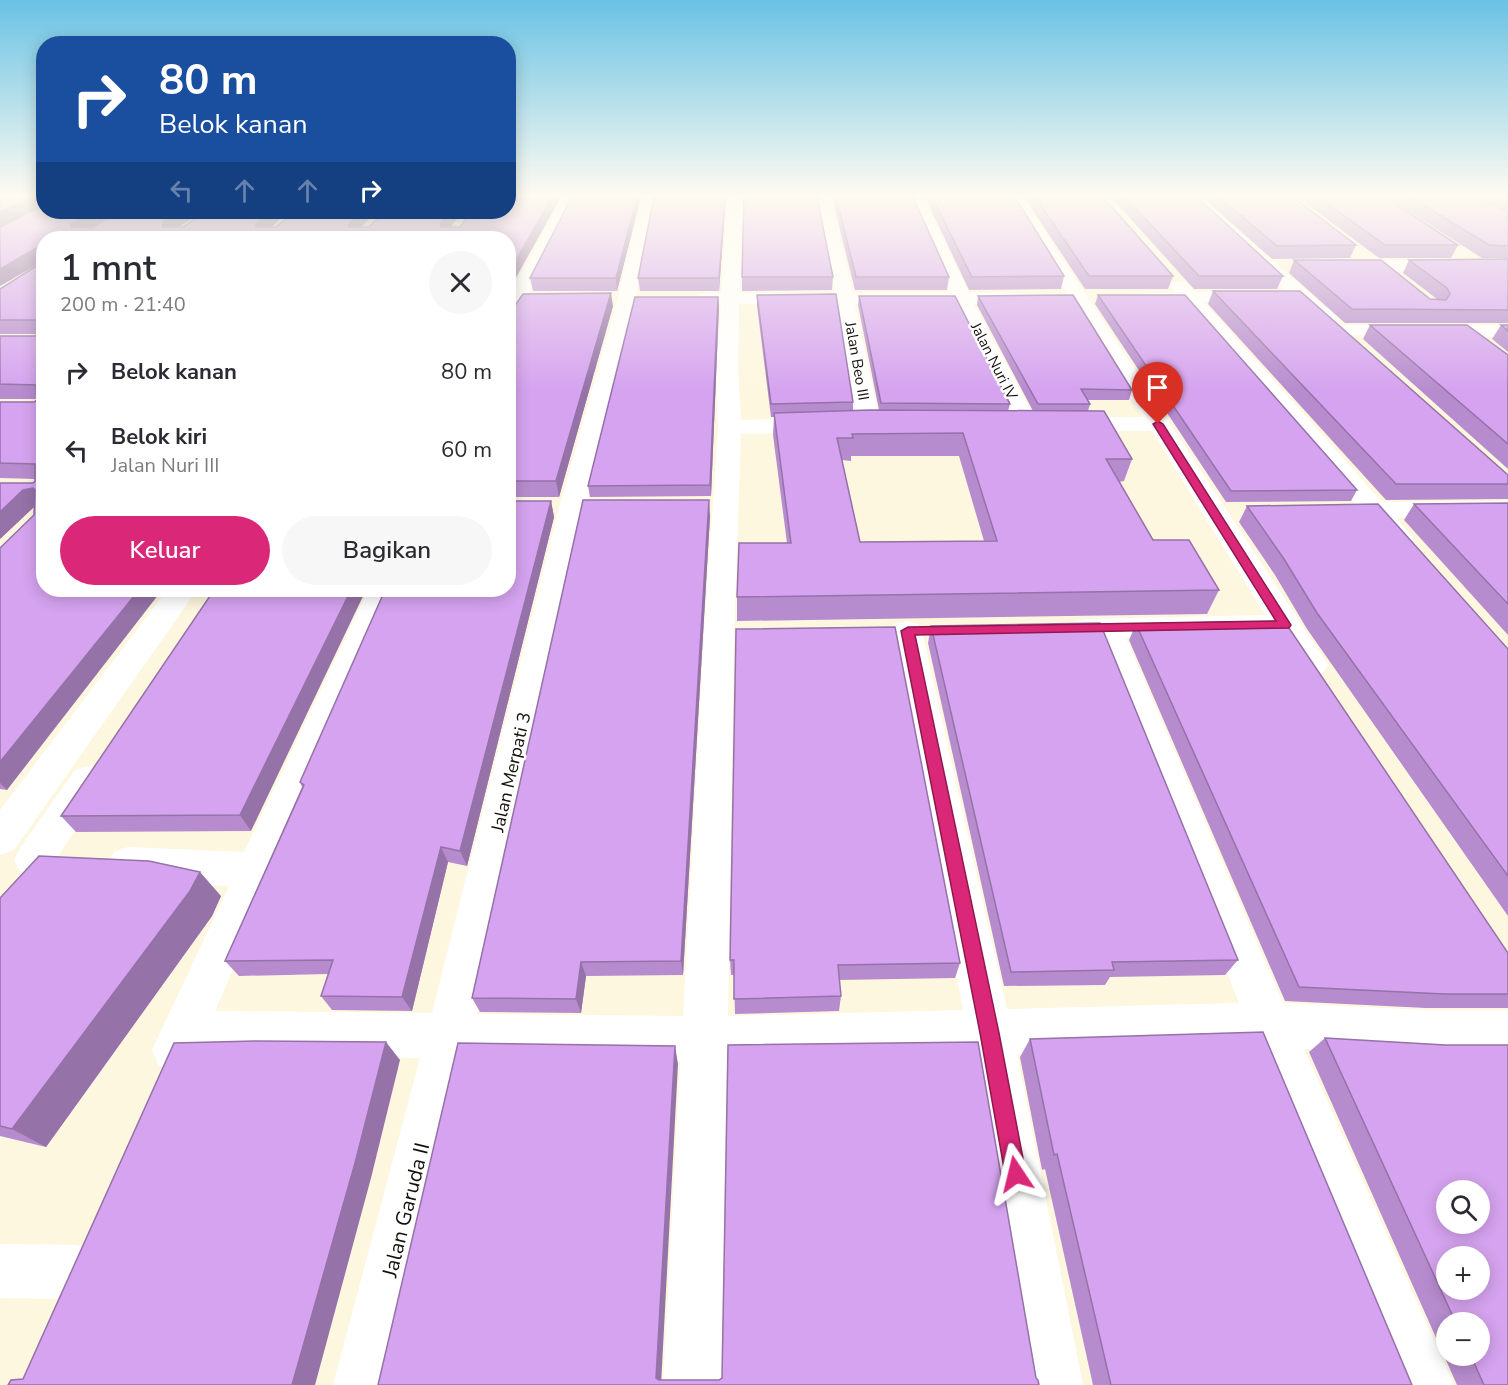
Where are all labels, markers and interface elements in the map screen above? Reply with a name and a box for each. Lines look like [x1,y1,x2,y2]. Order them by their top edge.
text: 80 m [159,52,258,109]
icon: right [60,60,138,138]
text: Belok kanan [159,106,308,143]
icon: left [165,174,198,207]
icon: ahead [228,174,261,207]
icon: ahead [291,174,324,207]
icon: right [354,174,387,207]
text: 1 mnt [60,244,156,293]
button: close [429,251,492,314]
text: 200 m · 21:40 [60,291,186,318]
street label: Jalan Nuri IV [966,318,1022,404]
street label: Jalan Beo III [840,319,874,402]
icon: right [60,356,93,389]
text: Belok kanan [111,357,237,387]
text: 80 m [441,357,492,387]
pin [1132,362,1183,424]
icon: arrive [1141,371,1174,404]
text: Belok kiri [111,422,207,452]
icon: left [60,434,93,467]
text: 60 m [441,435,492,465]
text: Jalan Nuri III [111,452,219,479]
button: Keluar [60,516,270,585]
button: Bagikan [282,516,492,585]
street label: Jalan Merpati 3 [485,710,536,835]
street label: Jalan Garuda II [376,1140,436,1281]
position arrow [984,1142,1048,1206]
map controls [1436,1180,1490,1366]
button: search [1436,1180,1490,1234]
button: + [1436,1246,1490,1300]
button: − [1436,1312,1490,1366]

